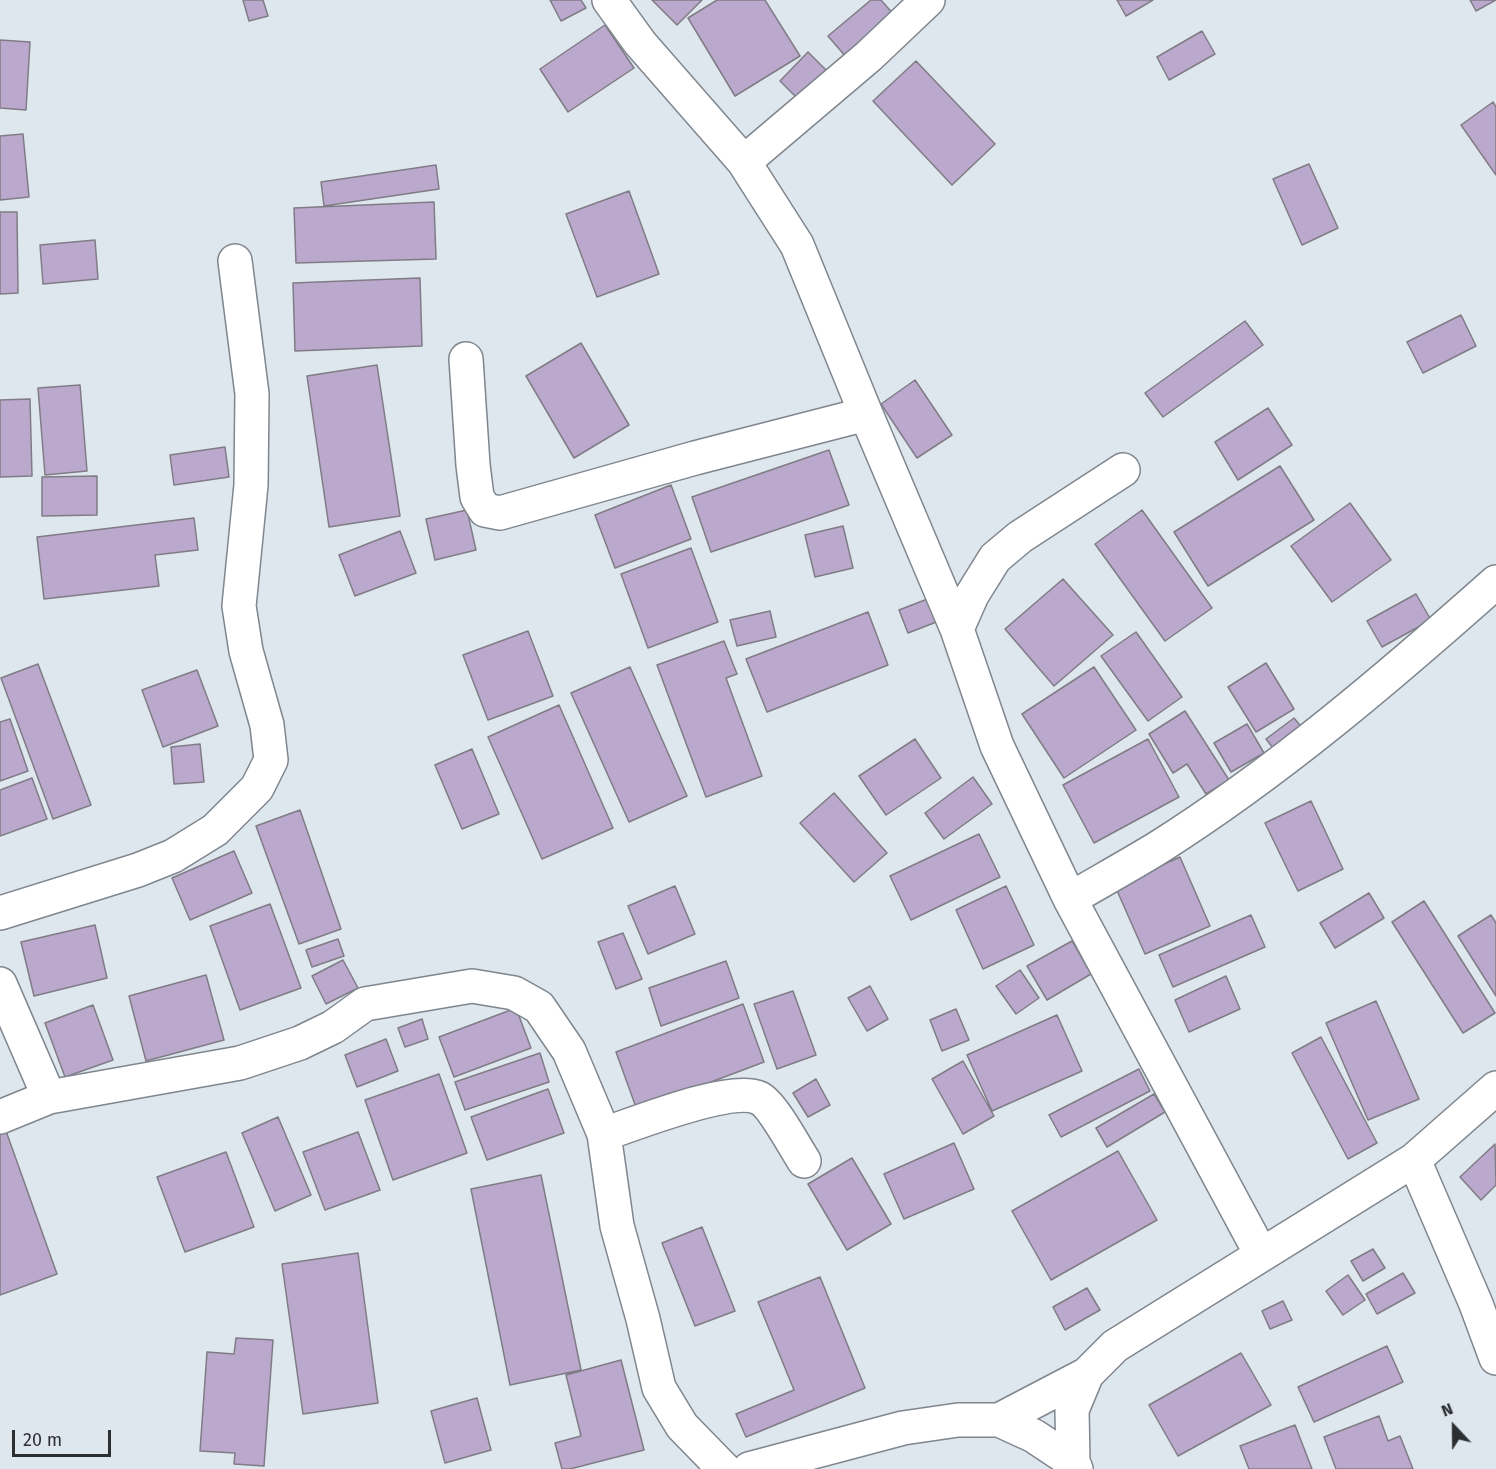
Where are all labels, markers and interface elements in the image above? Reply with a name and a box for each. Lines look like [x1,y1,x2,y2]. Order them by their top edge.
north arrow [1424,1397,1484,1457]
text: N [1439,1399,1456,1421]
scale bar [15,1418,114,1456]
text: 20 m [23,1429,62,1451]

